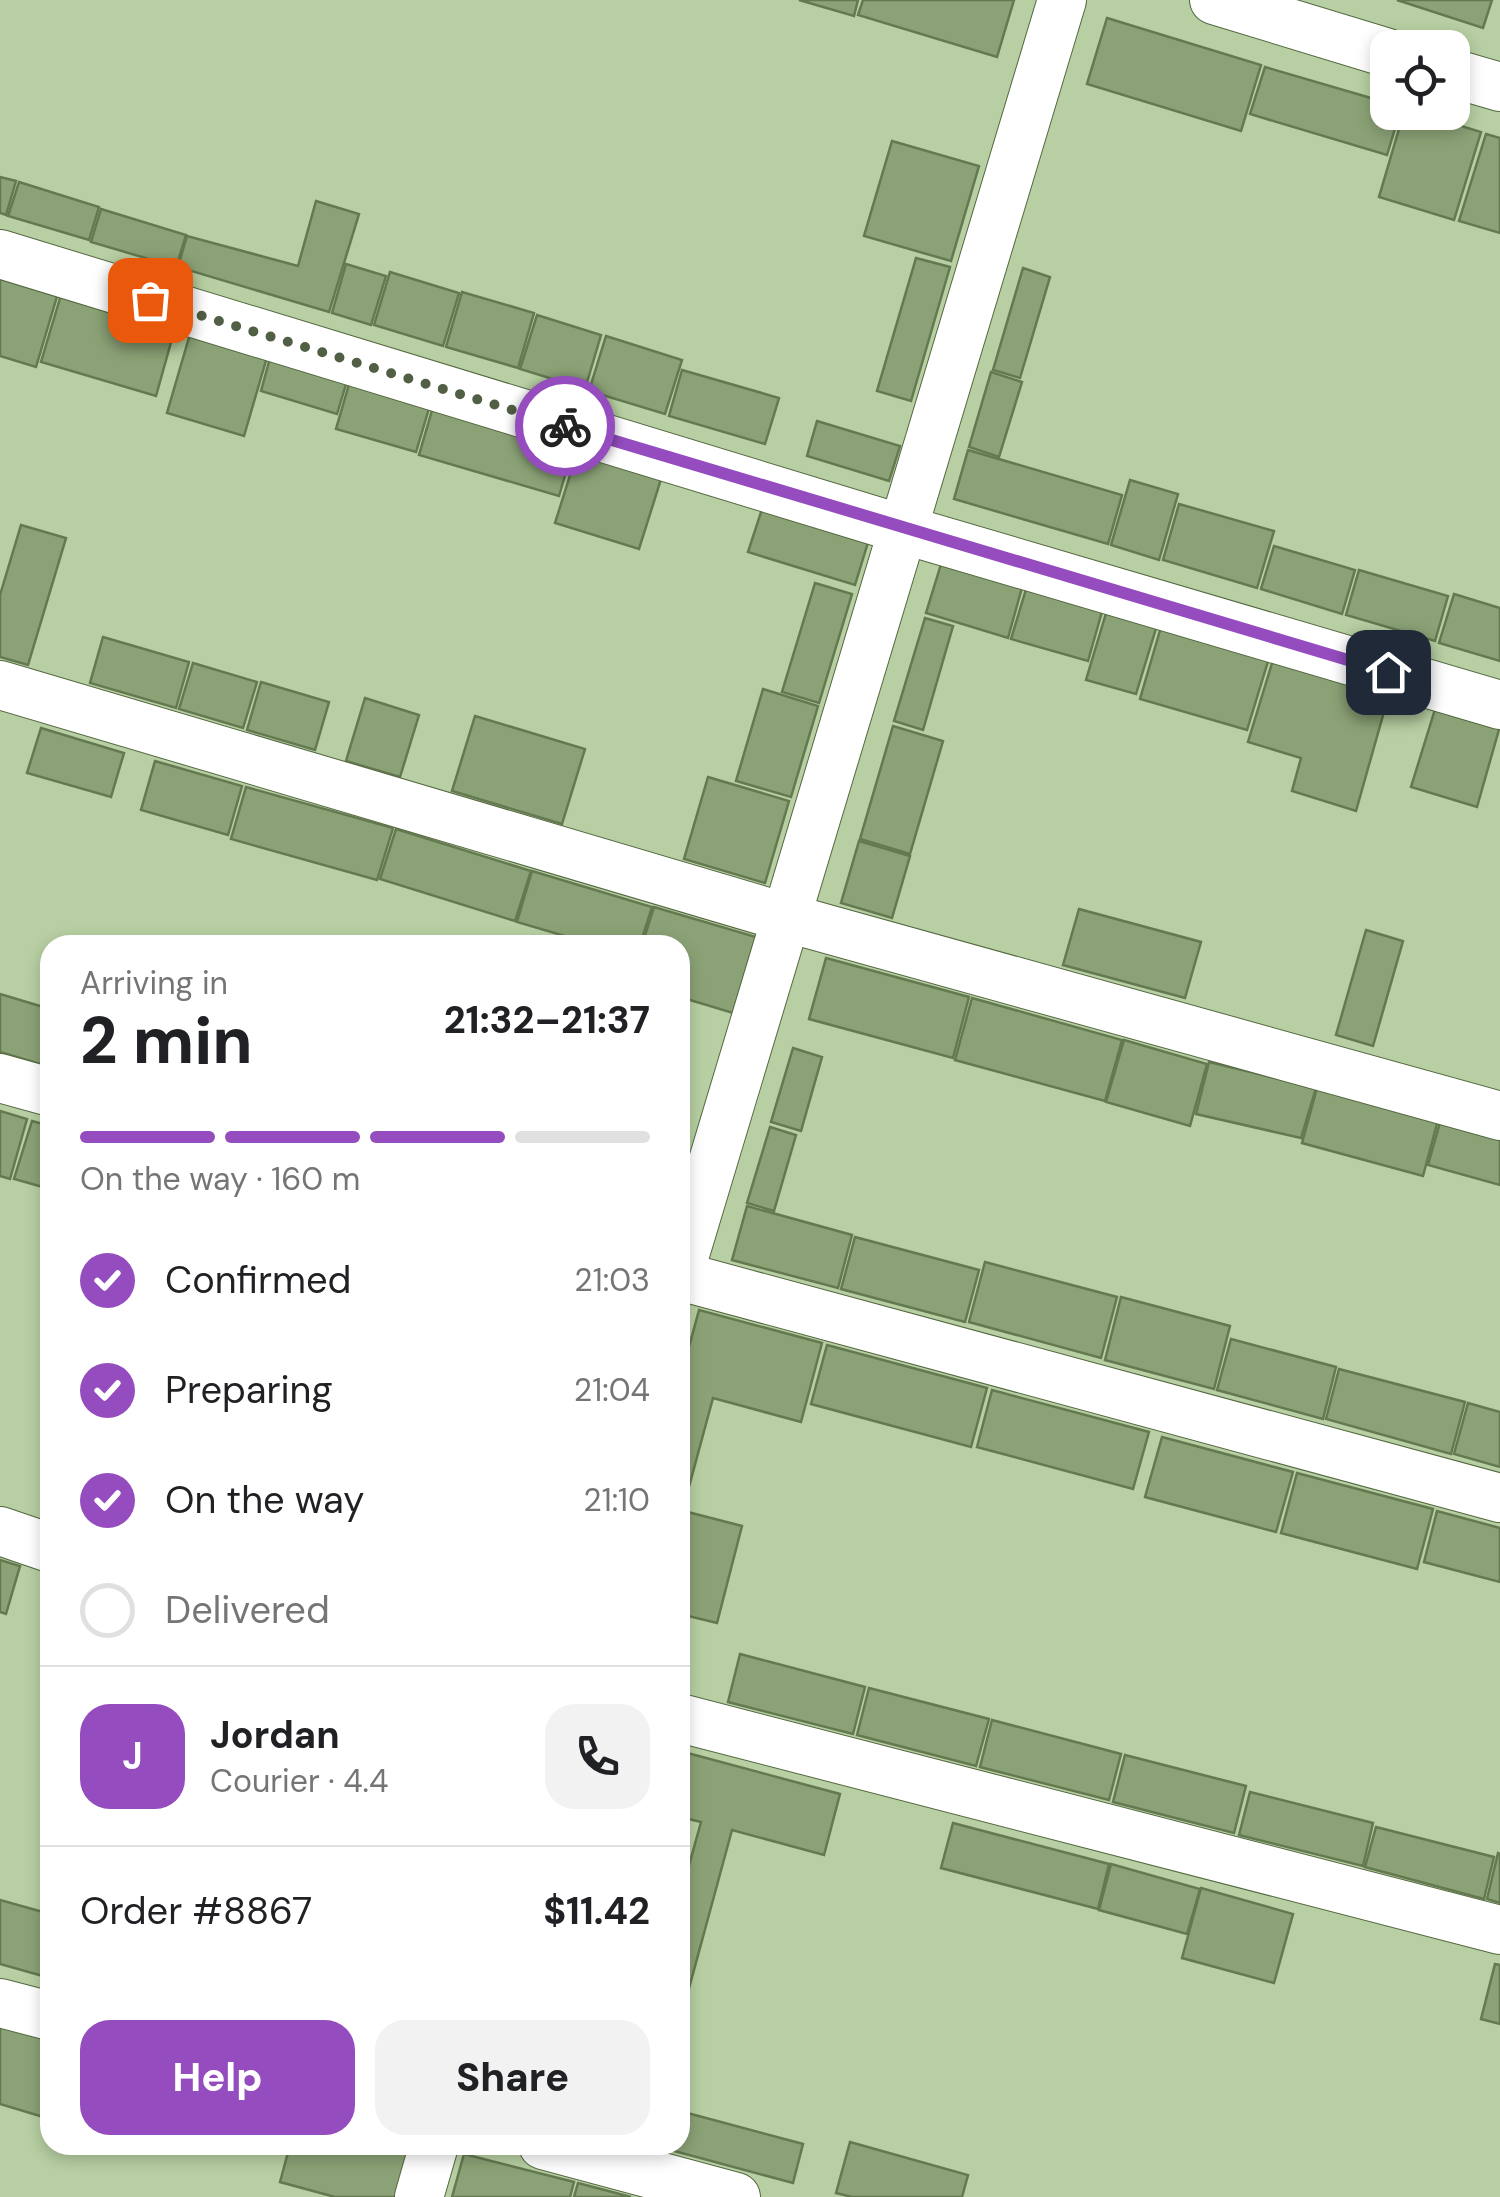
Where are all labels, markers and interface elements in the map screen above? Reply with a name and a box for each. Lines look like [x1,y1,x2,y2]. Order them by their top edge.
map controls [1370,30,1470,130]
button: locate [1370,30,1470,130]
pin [108,258,193,343]
icon: bag [123,273,178,328]
courier [515,376,615,476]
icon: bike [538,399,593,454]
pin [1346,630,1431,715]
icon: home [1361,645,1416,700]
text: Arriving in [80,962,228,1004]
text: 21:32–21:37 [444,995,650,1045]
text: 2 min [80,999,253,1083]
text: On the way · 160 m [80,1158,360,1200]
icon: check [80,1253,135,1308]
text: Confirmed [165,1255,351,1305]
text: 21:03 [574,1259,650,1301]
icon: check [80,1363,135,1418]
text: Preparing [165,1365,333,1415]
text: 21:04 [574,1369,650,1411]
icon: check [80,1473,135,1528]
text: On the way [165,1475,364,1525]
text: 21:10 [583,1479,650,1521]
text: Delivered [165,1585,330,1635]
button: phone [545,1704,650,1809]
text: Jordan [210,1710,340,1760]
text: J [122,1731,143,1781]
text: Courier · 4.4 [210,1760,388,1802]
text: Order #8867 [80,1886,312,1936]
text: $11.42 [543,1886,650,1936]
button: Help [80,2020,355,2135]
button: Share [375,2020,650,2135]

